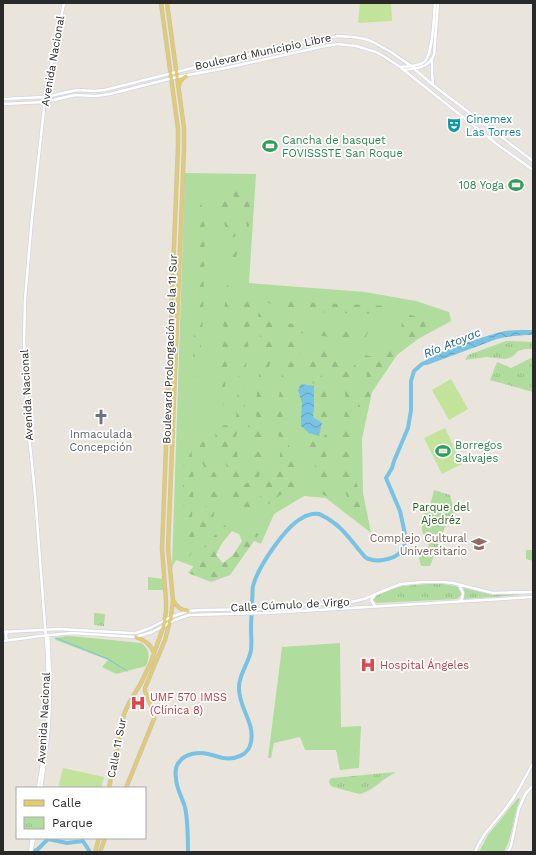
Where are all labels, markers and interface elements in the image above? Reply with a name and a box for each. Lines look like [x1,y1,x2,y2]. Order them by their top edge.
street label: Avenida Nacional [39,14,67,107]
street label: Boulevard Municipio Libre [194,31,332,73]
place label: Cinemex Las Torres [466,113,521,139]
theatre icon: Cinemex Las Torres [445,116,463,134]
place label: Cancha de basquet FOVISSSTE San Roque [282,134,403,160]
sports icon: Cancha de basquet FOVISSSTE San Roque [261,137,279,155]
sports icon: 108 Yoga [507,176,525,194]
place label: 108 Yoga [459,179,504,192]
street label: Boulevard Prolongación de la 11 Sur [160,253,180,444]
water label: Río Atoyac [421,325,483,361]
street label: Avenida Nacional [18,348,36,441]
church icon: Inmaculada Concepción [92,408,110,426]
place label: Inmaculada Concepción [70,428,132,454]
place label: Borregos Salvajes [455,439,502,465]
sports icon: Borregos Salvajes [434,442,452,460]
park label: Parque del Ajedréz [412,501,470,527]
place label: Complejo Cultural Universitario [370,532,468,558]
school or university icon: Complejo Cultural Universitario [470,535,488,553]
street label: Calle Cúmulo de Virgo [230,595,350,615]
hospital icon: Hospital Ángeles [359,656,377,674]
place label: Hospital Ángeles [380,658,469,672]
street label: Avenida Nacional [35,671,53,764]
place label: UMF 570 IMSS (Clínica 8) [150,691,227,717]
hospital icon: UMF 570 IMSS (Clínica 8) [129,694,147,712]
street label: Calle 11 Sur [105,716,129,779]
legend [16,787,146,839]
text: Calle [52,796,81,810]
text: Parque [52,816,93,830]

